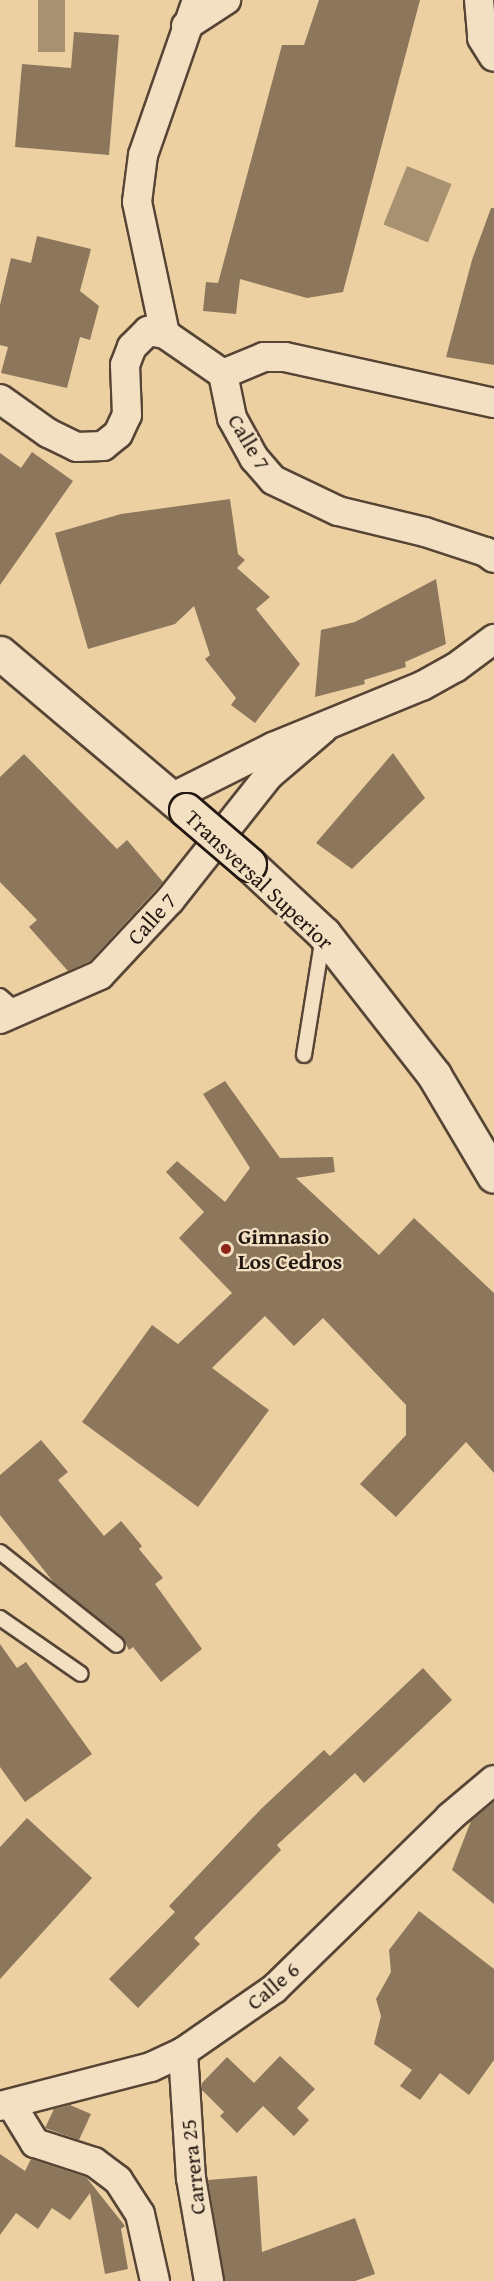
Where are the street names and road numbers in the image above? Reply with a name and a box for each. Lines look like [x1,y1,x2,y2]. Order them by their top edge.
street label: Calle 7 [222,409,276,475]
street label: Transversal Superior [179,805,339,955]
street label: Calle 7 [122,888,182,950]
street label: Calle 6 [241,1956,305,2016]
street label: Carrera 25 [175,2118,211,2216]

